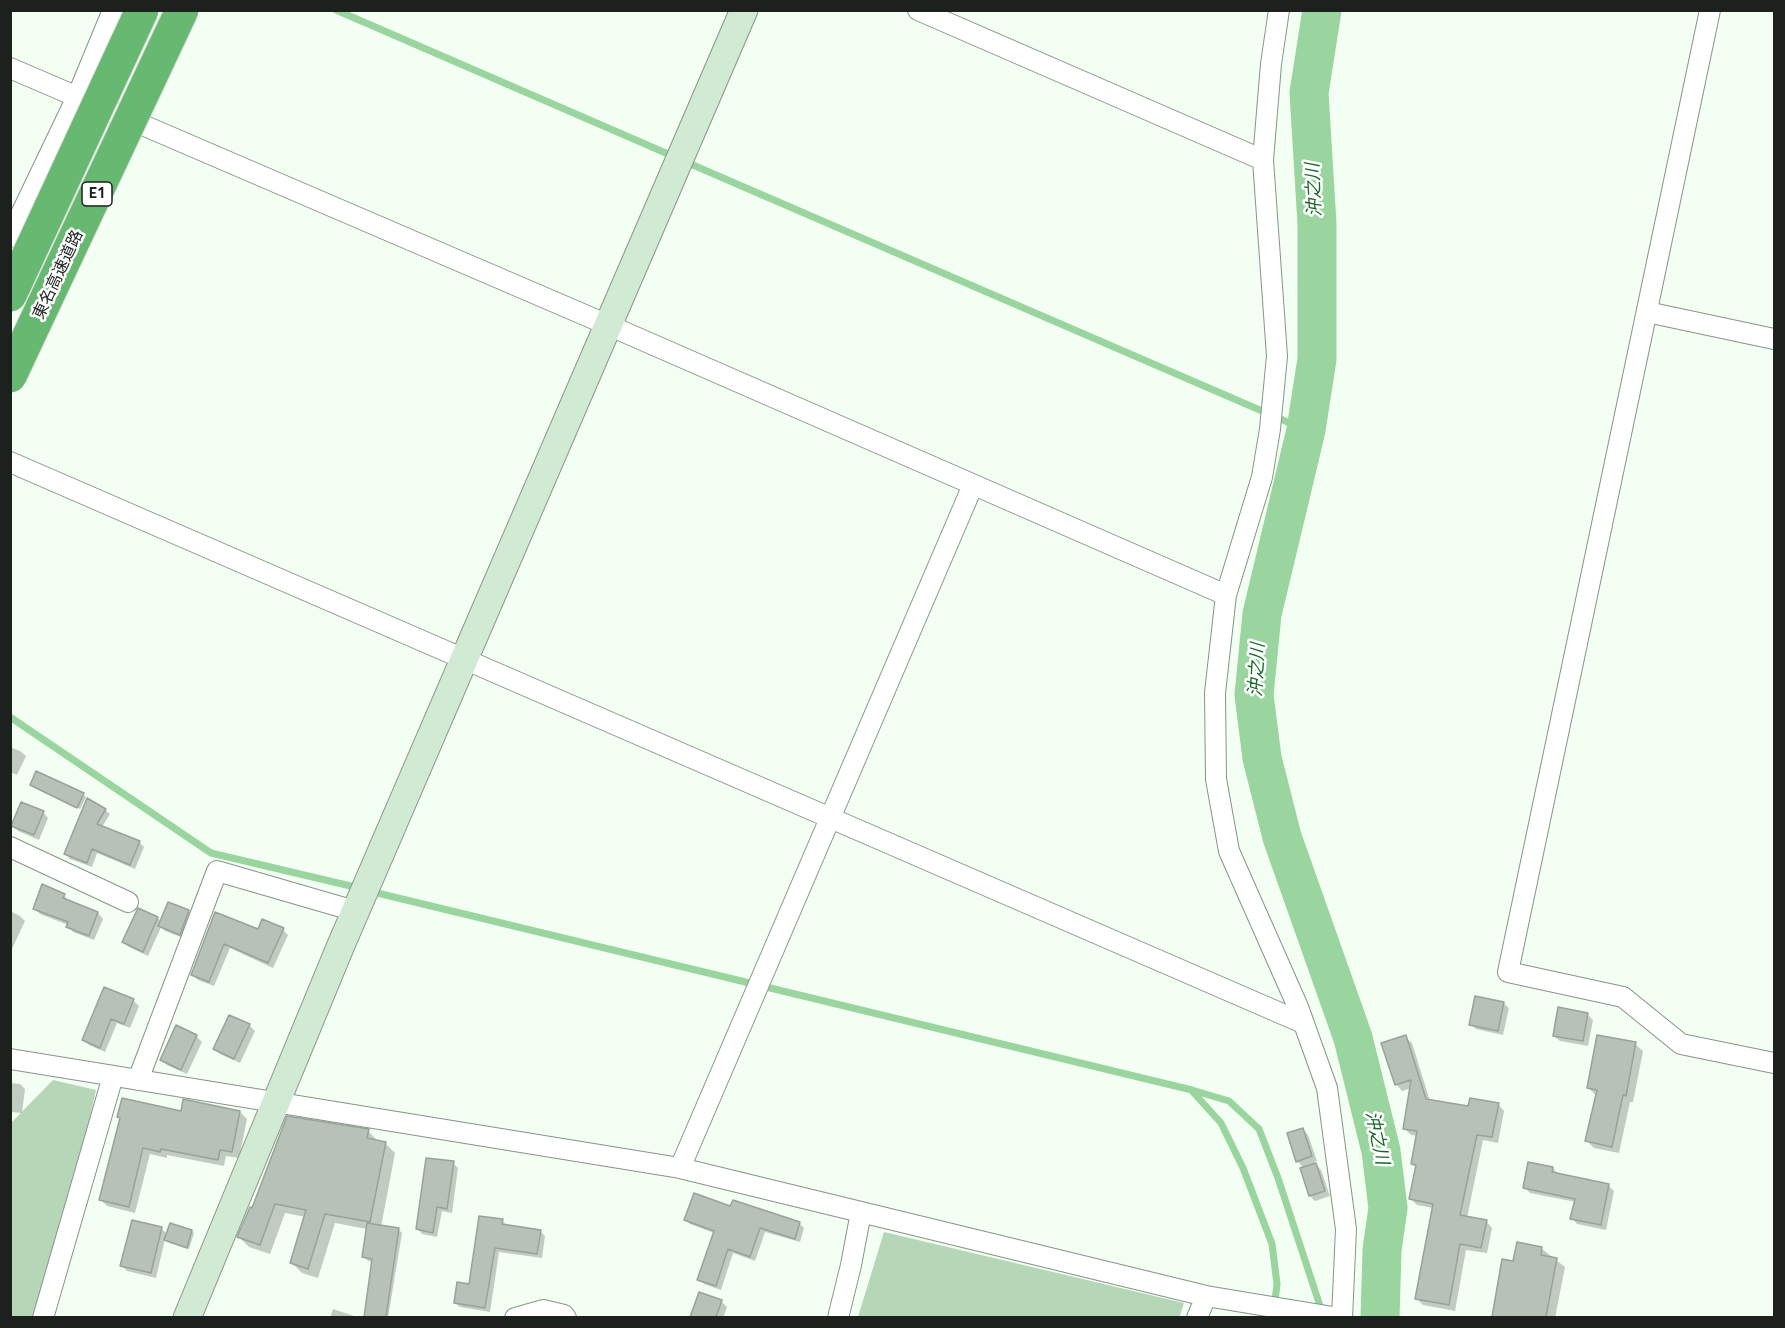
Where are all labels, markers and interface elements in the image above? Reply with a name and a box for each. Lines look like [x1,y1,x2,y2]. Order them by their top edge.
water label: 沖之川 [1303,162,1327,218]
road number: E1 [82,182,112,206]
street label: 東名高速道路 [30,227,88,323]
water label: 沖之川 [1246,642,1270,698]
water label: 沖之川 [1360,1109,1392,1167]

